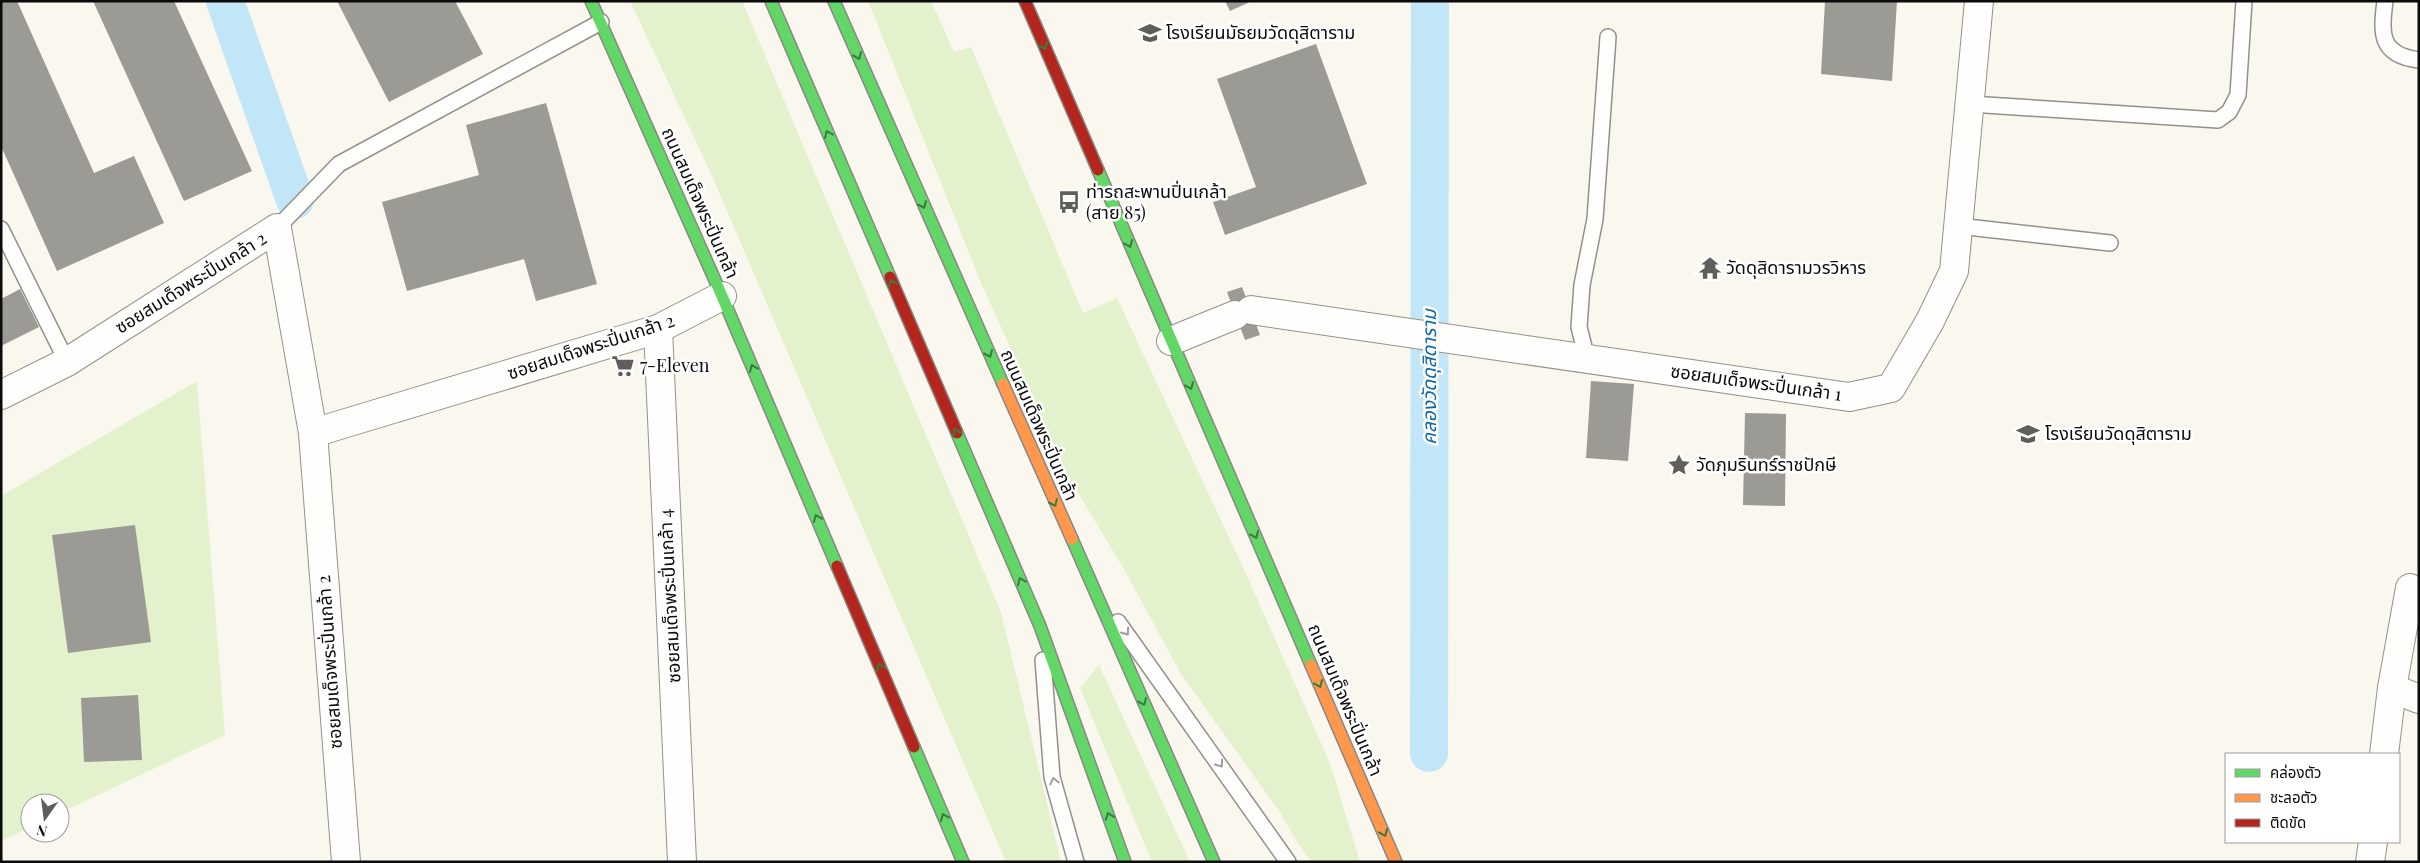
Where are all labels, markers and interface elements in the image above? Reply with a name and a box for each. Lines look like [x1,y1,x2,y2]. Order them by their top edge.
school or university icon: โรงเรียนมัธยมวัดดุสิตาราม [1137,20,1163,46]
place label: โรงเรียนมัธยมวัดดุสิตาราม [1166,20,1355,44]
one-way arrow [1038,41,1049,50]
one-way arrow [852,51,863,60]
street label: ถนนสมเด็จพระปิ่นเกล้า [657,123,745,282]
one-way arrow [824,130,834,138]
place label: ท่ารถสะพานปิ่นเกล้า (สาย 85) [1086,179,1227,224]
bus stop icon: ท่ารถสะพานปิ่นเกล้า (สาย 85) [1056,189,1082,215]
one-way arrow [917,200,928,209]
street label: ซอยสมเด็จพระปิ่นเกล้า 2 [110,226,271,339]
one-way arrow [1123,239,1134,248]
temple icon: วัดดุสิดารามวรวิหาร [1697,255,1723,281]
place label: วัดดุสิดารามวรวิหาร [1726,255,1866,279]
one-way arrow [888,279,899,288]
street label: ซอยสมเด็จพระปิ่นเกล้า 2 [504,308,677,384]
water label: คลองวัดดุสิดาราม [1415,308,1441,445]
street label: ถนนสมเด็จพระปิ่นเกล้า [996,345,1084,504]
one-way arrow [982,349,993,358]
supermarket icon: 7-Eleven [610,353,636,379]
place label: 7-Eleven [640,353,710,377]
street label: ซอยสมเด็จพระปิ่นเกล้า 1 [1669,358,1843,406]
one-way arrow [749,365,759,373]
one-way arrow [1184,381,1195,390]
school or university icon: โรงเรียนวัดดุสิตาราม [2015,421,2041,447]
place label: โรงเรียนวัดดุสิตาราม [2045,421,2192,445]
one-way arrow [952,428,963,437]
place icon: วัดภุมรินทร์ราชปักษี [1666,452,1692,478]
place label: วัดภุมรินทร์ราชปักษี [1696,452,1837,476]
one-way arrow [1048,498,1059,507]
street label: ซอยสมเด็จพระปิ่นเกล้า 4 [652,508,686,684]
one-way arrow [812,514,823,523]
one-way arrow [1248,530,1259,539]
street label: ซอยสมเด็จพระปิ่นเกล้า 2 [311,574,347,750]
one-way arrow [1016,577,1027,586]
street label: ถนนสมเด็จพระปิ่นเกล้า [1303,620,1389,779]
one-way arrow [1120,626,1128,635]
one-way arrow [876,663,887,672]
one-way arrow [1313,679,1324,688]
one-way arrow [1136,697,1147,706]
legend [2225,753,2400,843]
one-way arrow [1214,758,1223,768]
text: คล่องตัว [2270,762,2321,782]
one-way arrow [1049,777,1060,786]
text: ชะลอตัว [2270,787,2317,807]
north arrow [20,793,70,843]
one-way arrow [1105,812,1115,821]
text: ติดขัด [2270,812,2306,832]
one-way arrow [940,813,951,822]
text: N [35,821,49,842]
one-way arrow [1377,828,1388,837]

